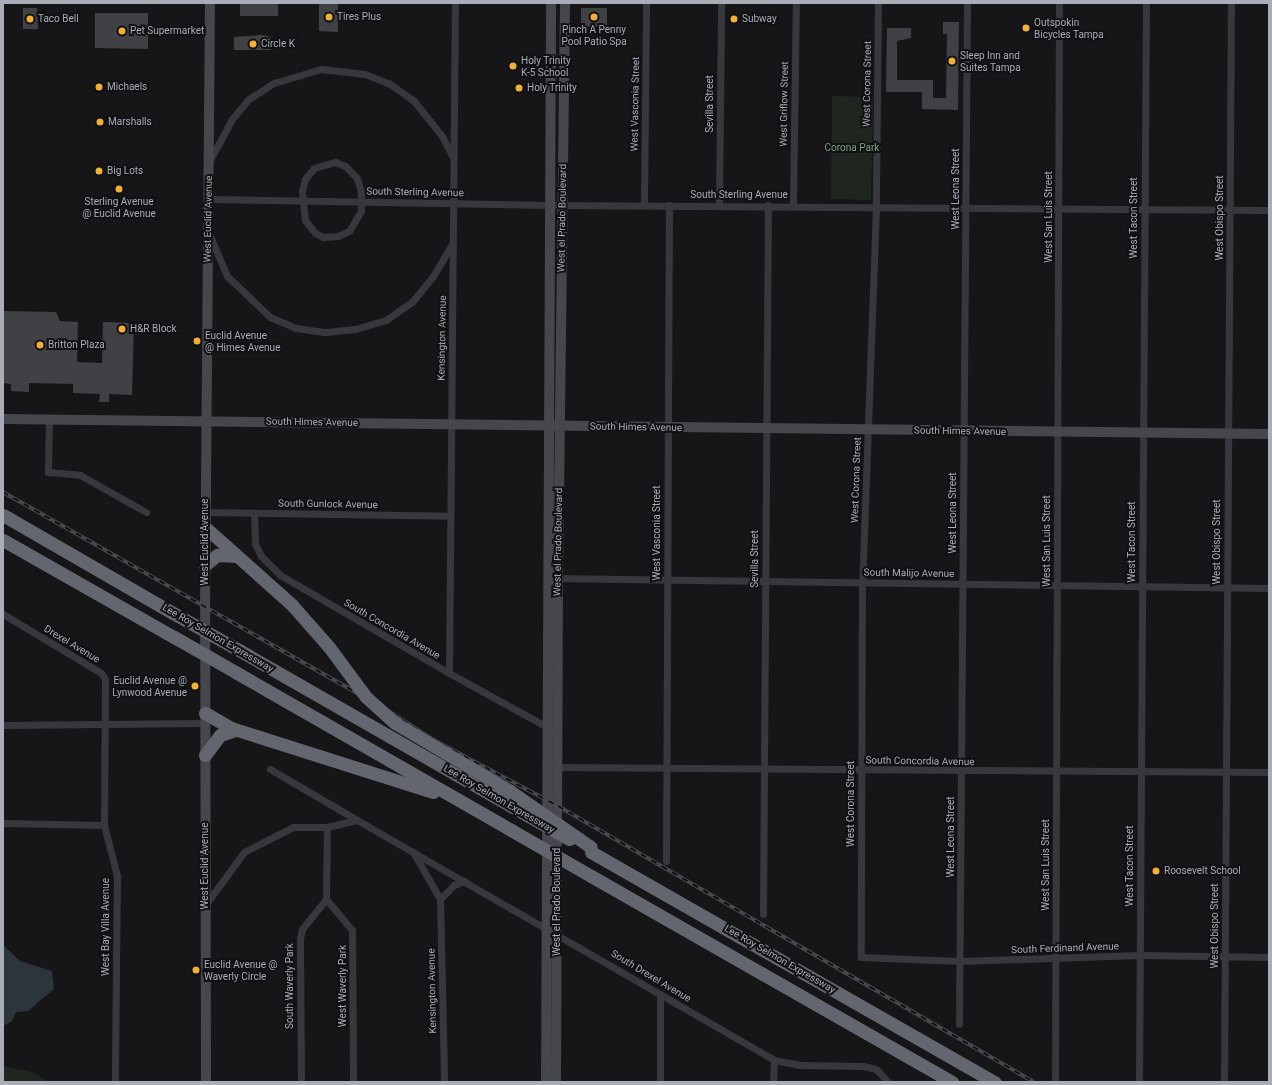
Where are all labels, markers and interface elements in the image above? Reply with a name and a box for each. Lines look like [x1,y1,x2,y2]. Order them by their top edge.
place label: Tires Plus [337,11,381,23]
marker: Tires Plus [324,12,334,22]
marker: Pinch A Penny Pool Patio Spa [589,12,599,22]
place label: Taco Bell [38,13,79,25]
place label: Subway [742,13,777,25]
marker: Taco Bell [25,14,35,24]
marker: Subway [729,14,739,24]
place label: Outspokin Bicycles Tampa [1034,16,1104,40]
place label: Pinch A Penny Pool Patio Spa [561,23,627,46]
marker: Outspokin Bicycles Tampa [1021,23,1031,33]
place label: Pet Supermarket [130,25,204,37]
marker: Pet Supermarket [117,26,127,36]
place label: Circle K [261,38,295,50]
marker: Circle K [248,39,258,49]
street label: West Corona Street [860,41,874,127]
place label: Sleep Inn and Suites Tampa [960,49,1021,72]
place label: Holy Trinity K-5 School [521,54,571,78]
street label: West Vasconia Street [628,56,642,152]
marker: Sleep Inn and Suites Tampa [947,56,957,66]
marker: Holy Trinity K-5 School [508,61,518,71]
street label: West Griflow Street [777,61,791,147]
street label: Sevilla Street [704,75,716,133]
place label: Michaels [107,81,147,93]
marker: Michaels [94,82,104,92]
place label: Holy Trinity [527,82,577,94]
marker: Holy Trinity [514,83,524,93]
place label: Marshalls [108,116,152,128]
marker: Marshalls [95,117,105,127]
park label: Corona Park [825,142,879,154]
street label: West Leona Street [950,148,962,230]
street label: West el Prado Boulevard [555,164,569,272]
place label: Big Lots [107,165,143,177]
marker: Big Lots [94,166,104,176]
street label: West San Luis Street [1043,171,1055,263]
street label: West Euclid Avenue [201,175,215,263]
street label: West Obispo Street [1214,175,1226,261]
street label: West Tacon Street [1128,177,1140,259]
marker: Sterling Avenue @ Euclid Avenue [114,184,124,194]
street label: South Sterling Avenue [366,185,464,199]
street label: South Sterling Avenue [690,189,788,201]
place label: Sterling Avenue @ Euclid Avenue [82,195,156,218]
street label: Kensington Avenue [435,295,449,381]
place label: H&R Block [130,323,177,335]
marker: H&R Block [117,324,127,334]
place label: Euclid Avenue @ Himes Avenue [205,329,280,352]
marker: Euclid Avenue @ Himes Avenue [192,336,202,346]
place label: Britton Plaza [48,339,105,351]
marker: Britton Plaza [35,340,45,350]
street label: South Himes Avenue [266,415,358,429]
street label: South Himes Avenue [590,420,682,434]
street label: South Himes Avenue [914,424,1006,438]
street label: West Corona Street [849,437,863,523]
street label: West Leona Street [947,472,959,554]
street label: West Vasconia Street [651,486,663,580]
street label: West el Prado Boulevard [551,488,565,596]
street label: West San Luis Street [1041,495,1053,587]
street label: South Gunlock Avenue [278,497,378,511]
street label: West Euclid Avenue [199,499,211,585]
street label: West Obispo Street [1211,499,1223,585]
street label: West Tacon Street [1126,501,1138,583]
street label: Sevilla Street [749,530,761,588]
street label: South Malijo Avenue [864,566,954,580]
street label: South Concordia Avenue [342,597,442,661]
street label: Lee Roy Selmon Expressway [160,601,276,675]
street label: Drexel Avenue [42,623,102,665]
place label: Euclid Avenue @ Lynwood Avenue [112,674,187,698]
marker: Euclid Avenue @ Lynwood Avenue [190,681,200,691]
street label: South Concordia Avenue [865,754,975,768]
street label: West Corona Street [845,761,857,847]
street label: Lee Roy Selmon Expressway [441,762,557,836]
street label: West Leona Street [945,796,957,878]
street label: West San Luis Street [1040,819,1052,911]
street label: West Euclid Avenue [199,823,211,909]
street label: West Tacon Street [1124,825,1136,907]
street label: West el Prado Boulevard [551,848,563,956]
place label: Roosevelt School [1164,865,1241,877]
marker: Roosevelt School [1151,866,1161,876]
street label: West Bay Villa Avenue [100,878,112,976]
street label: West Obispo Street [1209,883,1221,969]
street label: Lee Roy Selmon Expressway [722,922,838,996]
street label: South Ferdinand Avenue [1011,940,1119,956]
street label: South Waverly Park [284,943,296,1029]
street label: West Waverly Park [337,945,349,1027]
street label: South Drexel Avenue [609,947,693,1005]
street label: Kensington Avenue [425,948,439,1034]
place label: Euclid Avenue @ Waverly Circle [204,958,277,982]
marker: Euclid Avenue @ Waverly Circle [191,965,201,975]

